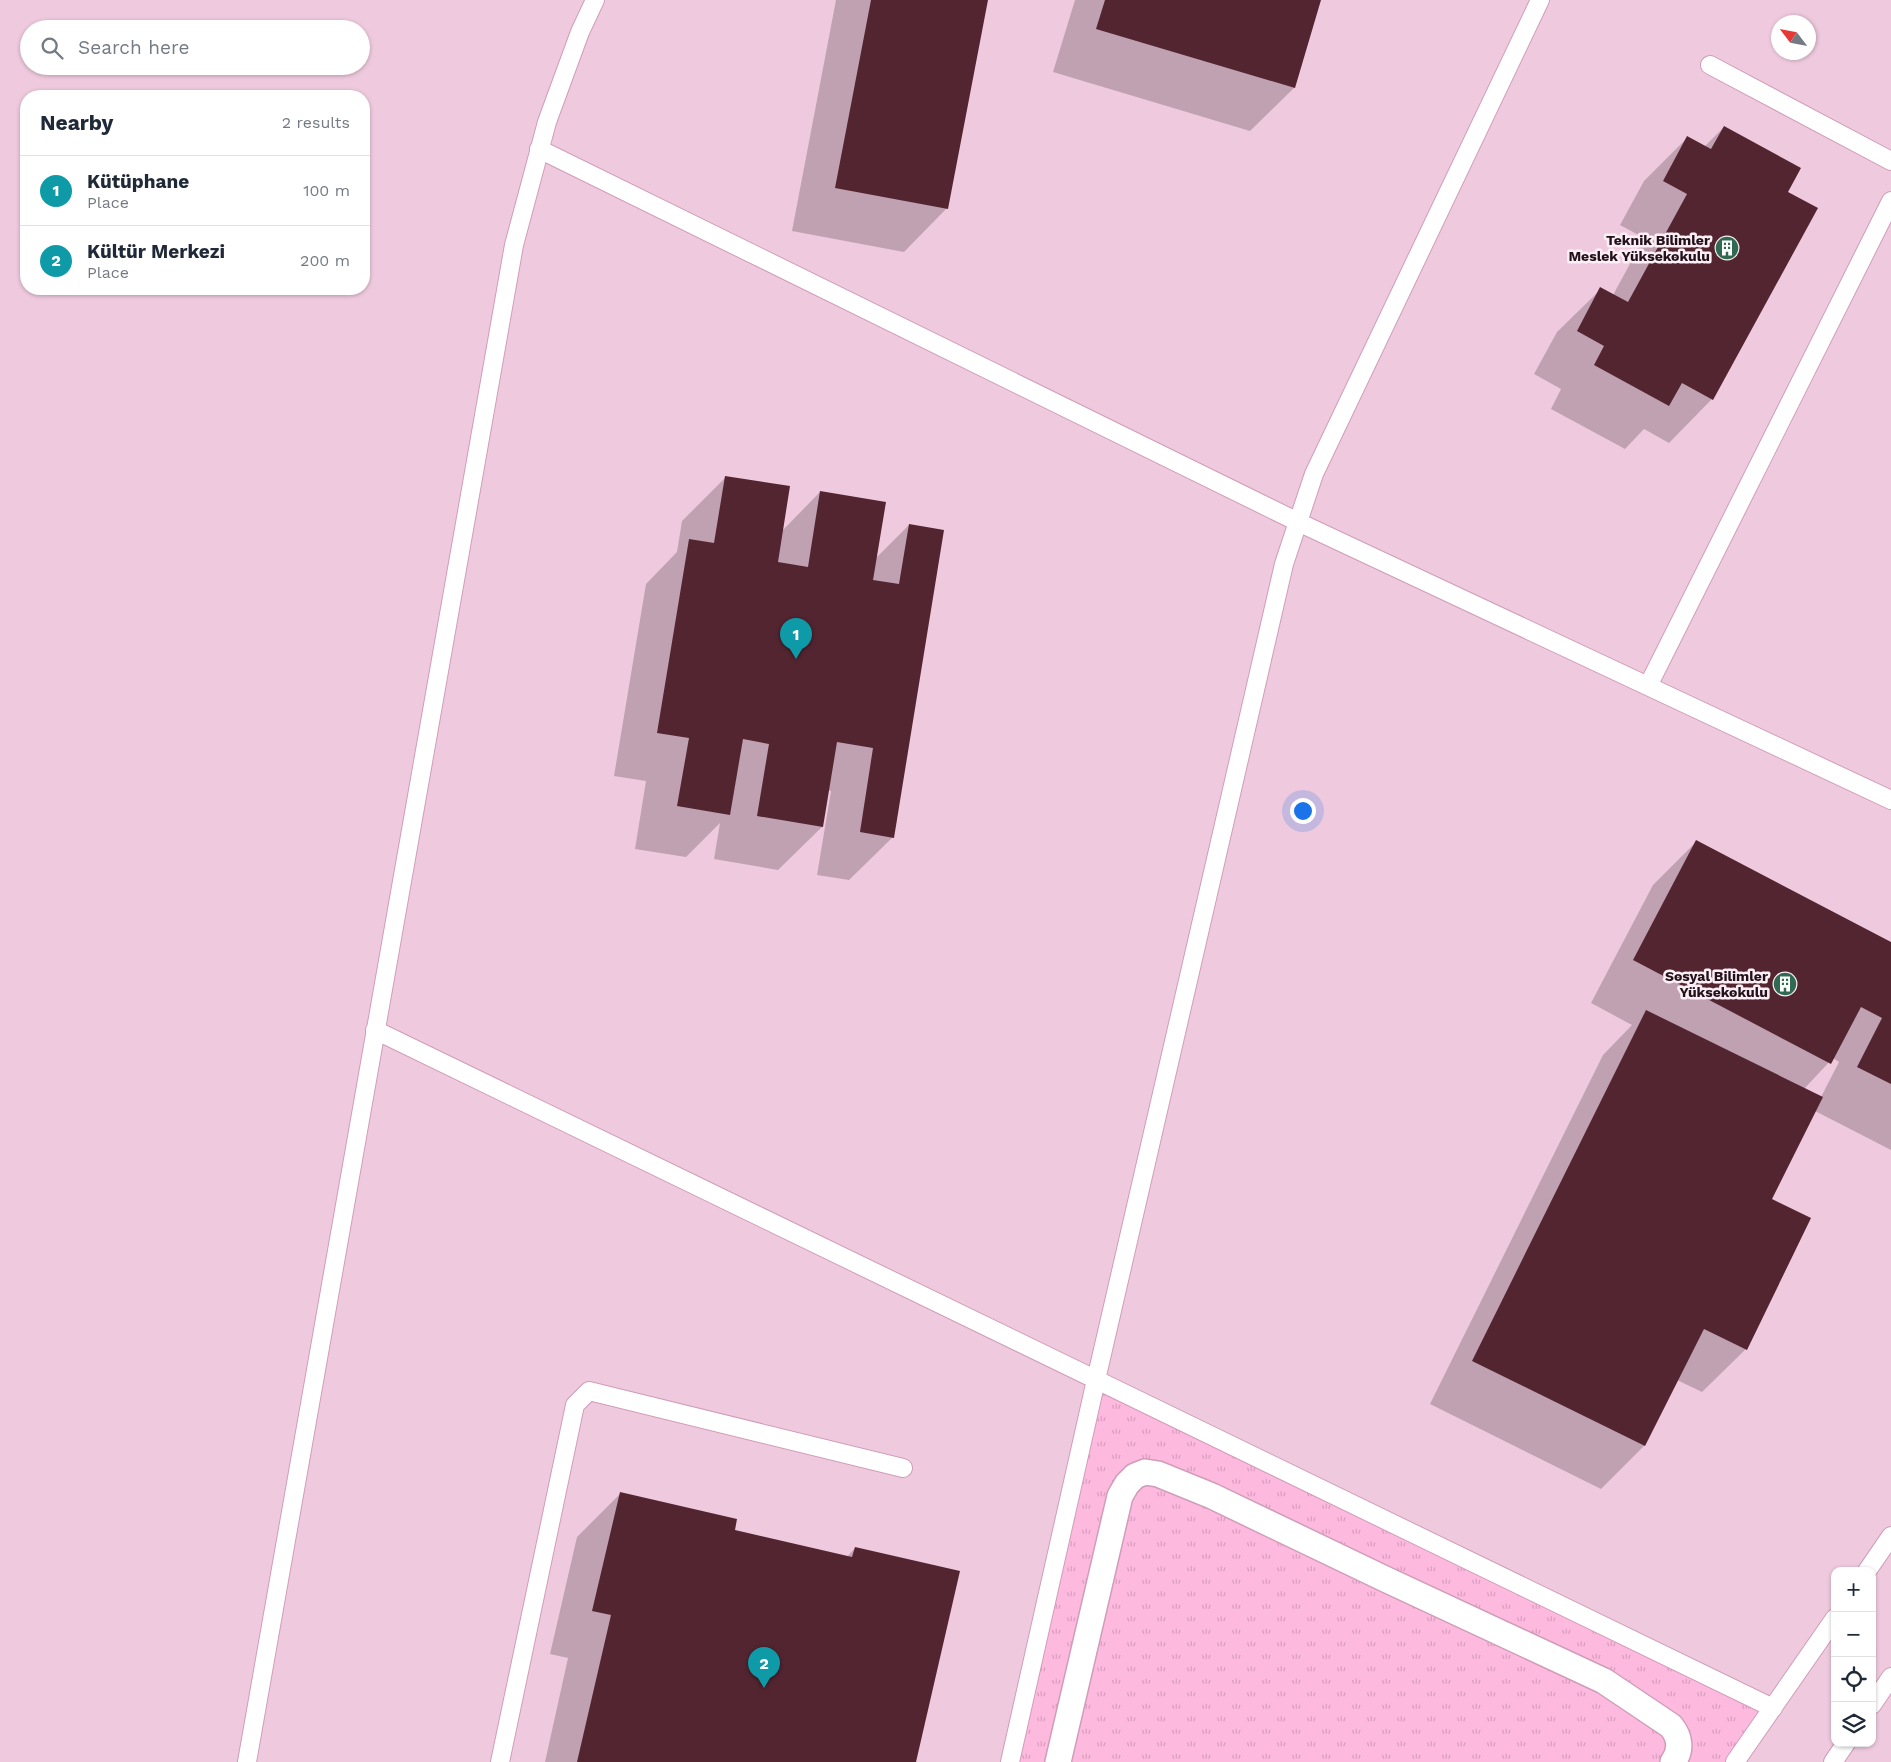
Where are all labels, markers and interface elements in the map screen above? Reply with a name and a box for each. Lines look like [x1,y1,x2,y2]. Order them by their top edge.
north arrow [1771,15,1816,60]
search box [20,20,370,75]
icon: search [38,34,66,62]
text: Search here [78,36,189,59]
text: Nearby [40,110,113,135]
text: 2 results [282,113,350,132]
text: Kütüphane [87,170,189,193]
text: 1 [53,181,59,200]
text: 100 m [303,181,350,200]
text: Place [87,193,129,212]
place label: Teknik Bilimler Meslek Yüksekokulu [1568,232,1710,264]
building icon: Teknik Bilimler Meslek Yüksekokulu [1714,235,1740,261]
text: Kültür Merkezi [87,240,225,263]
text: 2 [51,251,61,270]
text: 200 m [300,251,350,270]
text: Place [87,263,129,282]
pin: 1 [780,618,812,659]
your location [1290,798,1316,824]
place label: Sosyal Bilimler Yüksekokulu [1665,968,1768,1000]
building icon: Sosyal Bilimler Yüksekokulu [1772,971,1798,997]
map controls [1831,1567,1876,1747]
button: + [1831,1567,1876,1612]
button: − [1831,1612,1876,1657]
pin: 2 [748,1647,780,1688]
button: locate [1831,1657,1876,1702]
button: layers [1831,1702,1876,1747]

